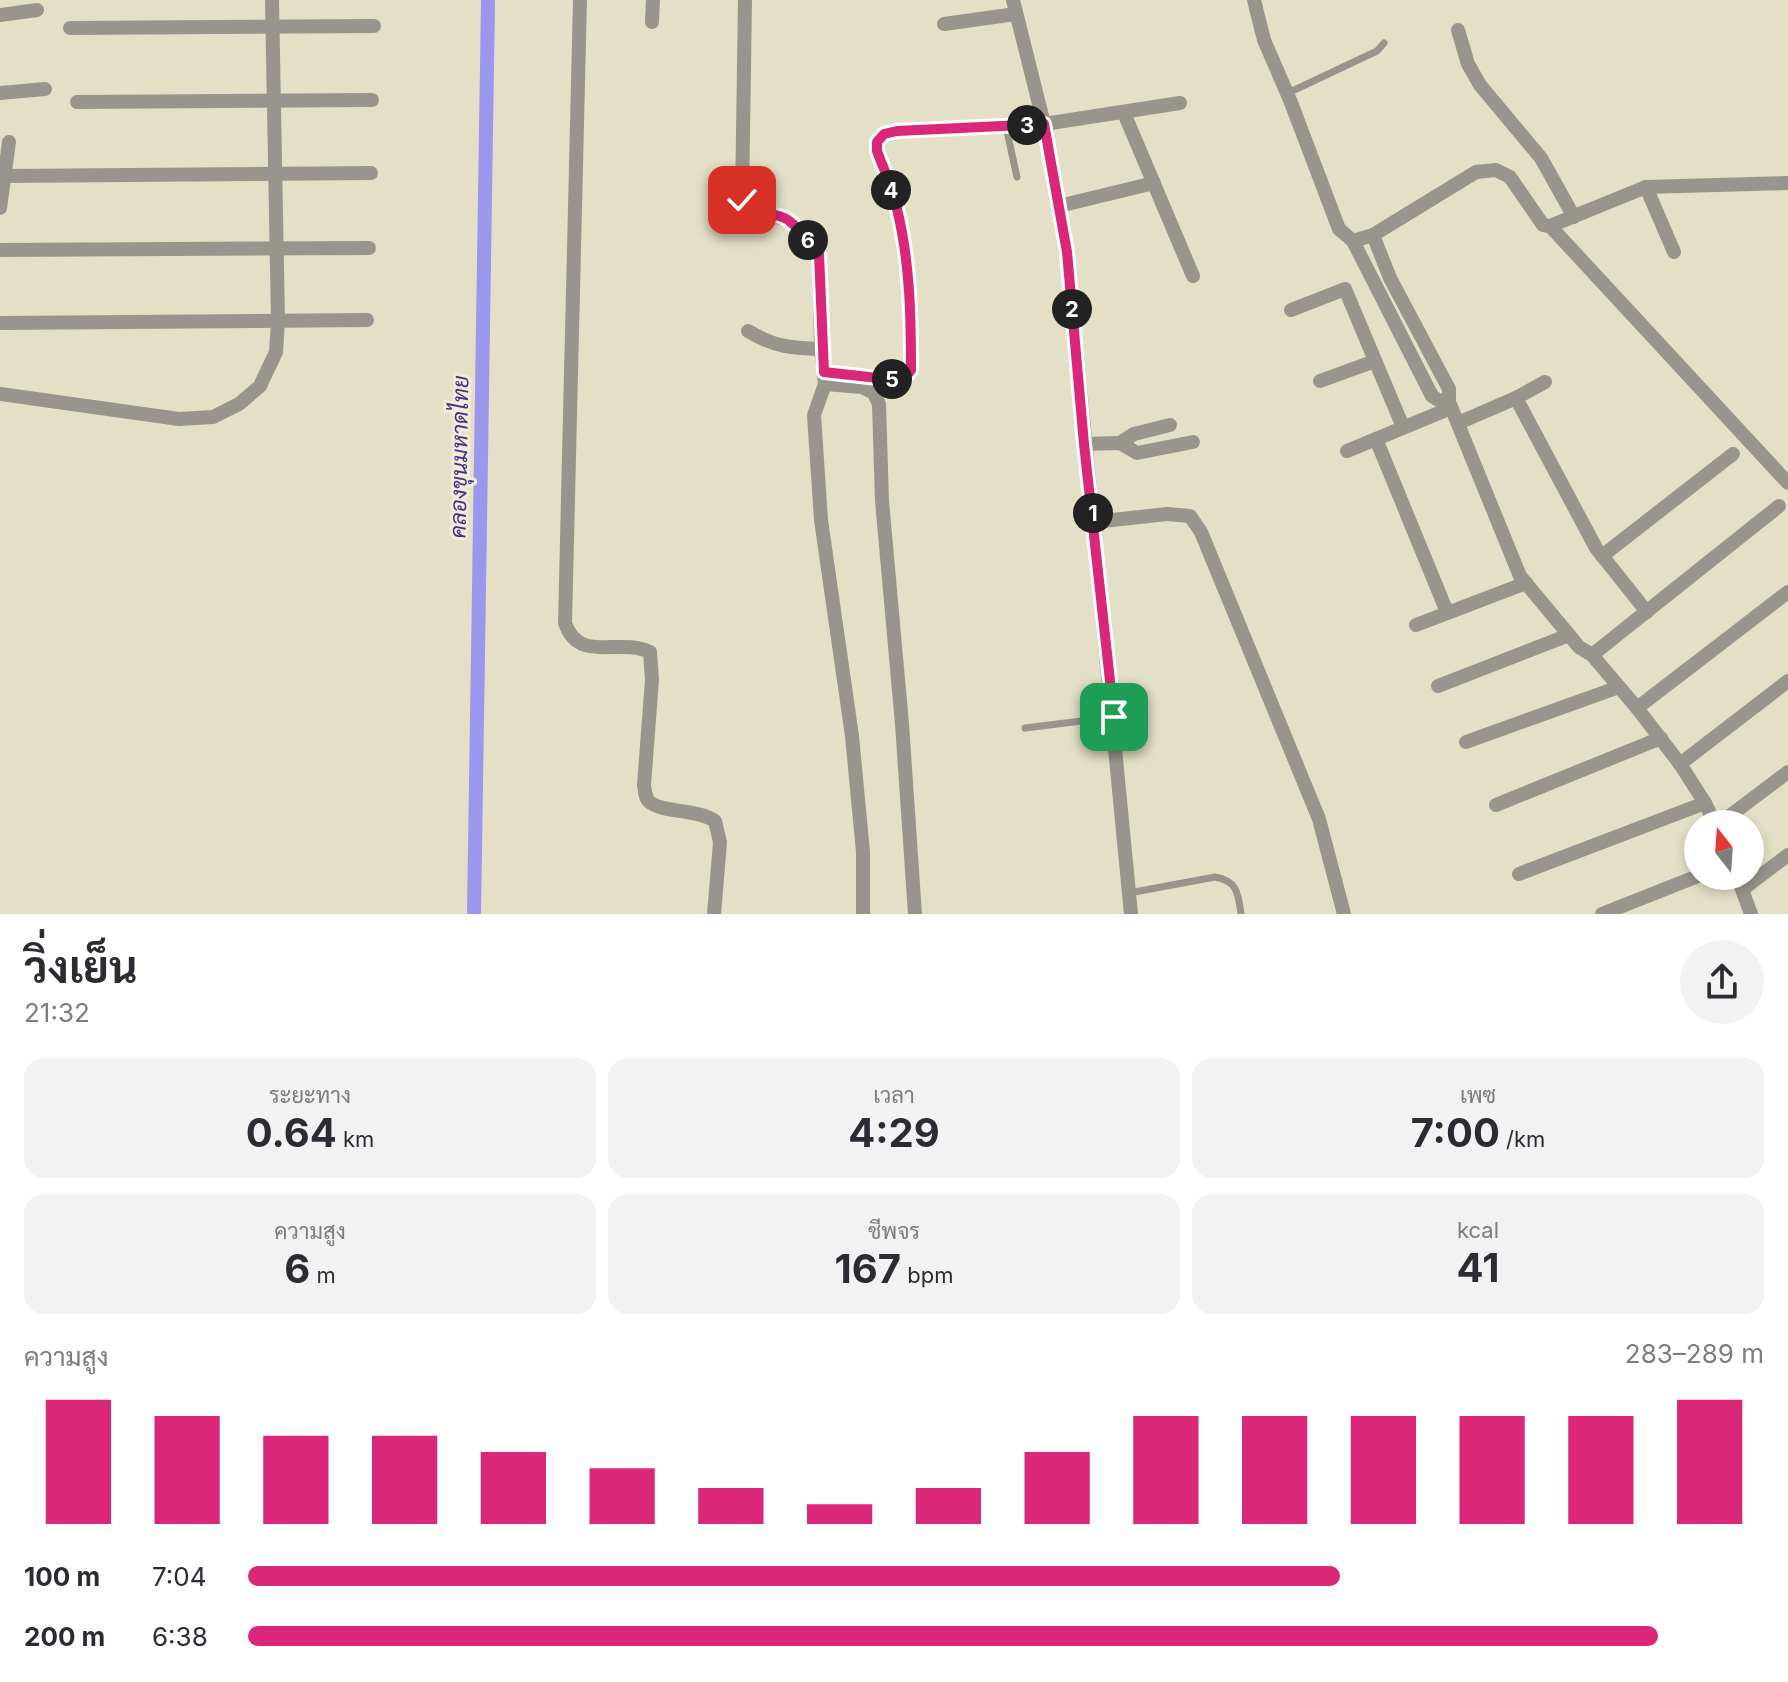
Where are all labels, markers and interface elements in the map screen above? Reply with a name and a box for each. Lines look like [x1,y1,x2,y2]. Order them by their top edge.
pin: 3 [1007,105,1047,145]
text: 3 [1020,112,1034,138]
pin [708,166,776,234]
pin: 4 [871,170,911,210]
text: 4 [884,177,898,203]
icon: check [720,178,764,222]
pin: 6 [788,220,828,260]
text: 6 [801,227,815,253]
pin: 2 [1052,289,1092,329]
text: 2 [1065,296,1079,322]
pin: 5 [872,359,912,399]
text: 5 [885,366,899,392]
water label: คลองขุนมหาดไทย [444,375,476,539]
pin: 1 [1073,493,1113,533]
text: 1 [1088,500,1098,526]
pin [1080,683,1148,751]
icon: arrive [1092,695,1136,739]
north arrow [1684,810,1764,890]
map controls [1684,810,1764,890]
text: วิ่งเย็น [24,940,138,994]
button: share [1680,940,1764,1024]
text: 21:32 [24,997,90,1028]
text: ระยะทาง [269,1082,351,1108]
text: เวลา [873,1082,915,1108]
text: เพซ [1460,1082,1496,1108]
text: 0.64 [246,1108,337,1157]
text: 4:29 [848,1108,940,1157]
text: 7:00 [1411,1108,1500,1157]
text: km [337,1126,374,1152]
text: /km [1500,1126,1545,1152]
text: kcal [1457,1217,1499,1243]
text: ความสูง [274,1218,346,1244]
text: ชีพจร [868,1218,920,1244]
text: 41 [1457,1243,1499,1292]
text: 6 [284,1244,310,1293]
text: 167 [835,1244,901,1293]
text: m [310,1262,336,1288]
text: bpm [901,1262,953,1288]
text: 283–289 m [1625,1338,1764,1369]
text: ความสูง [24,1341,108,1372]
text: 100 m [24,1561,100,1592]
text: 7:04 [152,1561,207,1592]
text: 200 m [24,1621,105,1652]
text: 6:38 [152,1621,208,1652]

